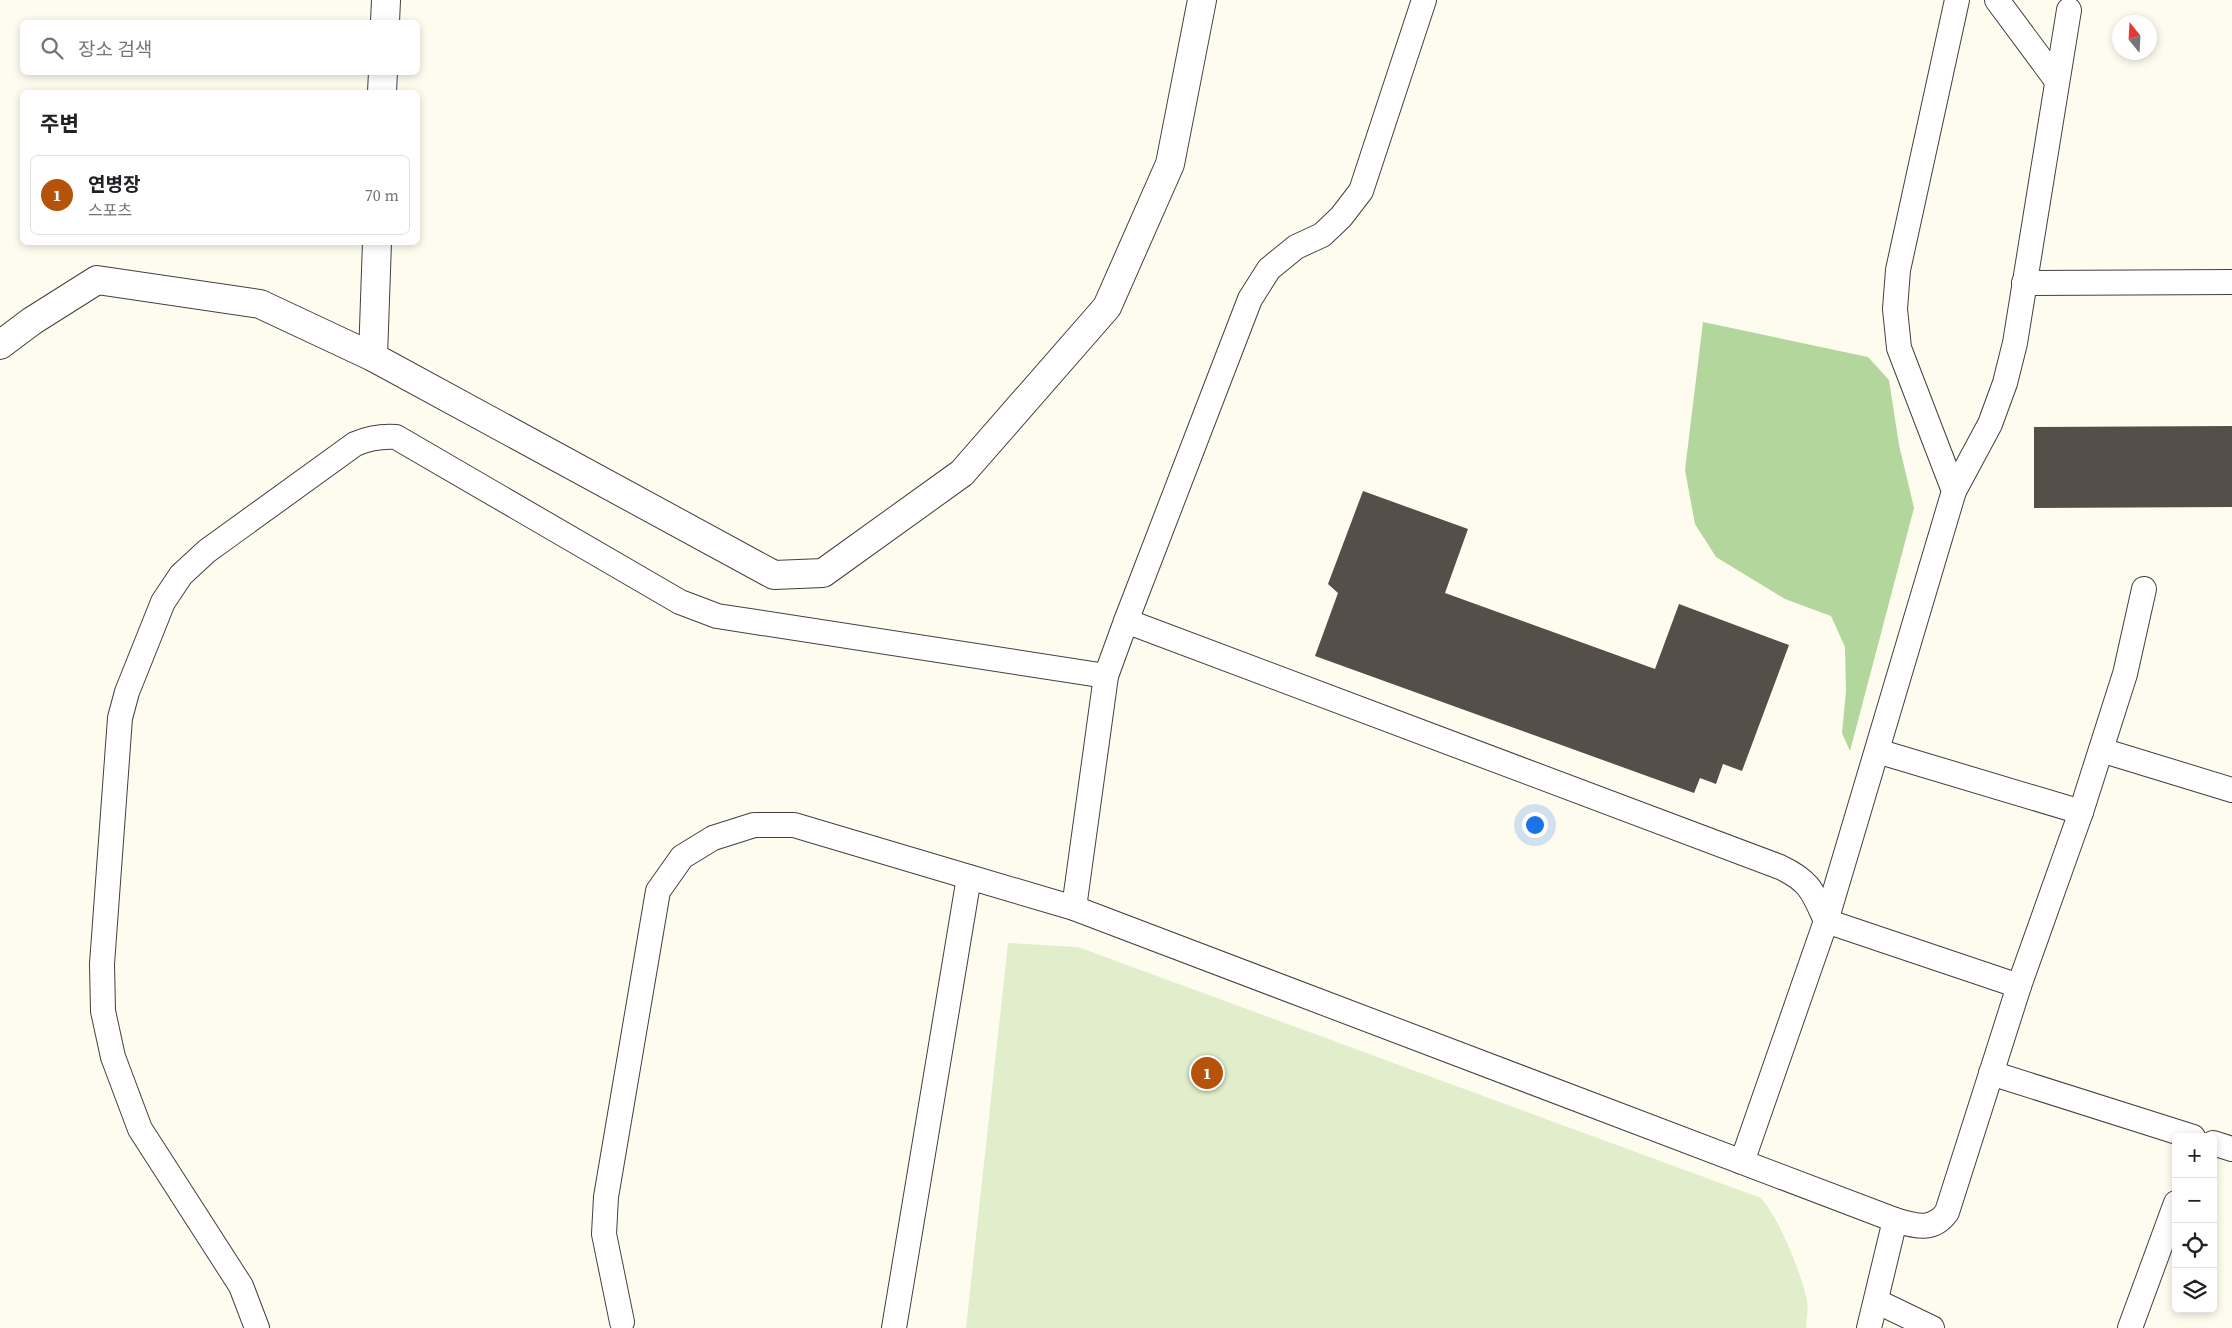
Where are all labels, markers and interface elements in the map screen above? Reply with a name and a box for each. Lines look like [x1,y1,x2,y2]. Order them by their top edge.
north arrow [2112,15,2157,60]
search box [20,20,420,75]
icon: search [38,34,66,62]
text: 장소 검색 [78,36,152,62]
text: 주변 [40,109,79,138]
text: 연병장 [88,171,140,197]
text: 1 [53,184,61,206]
text: 70 m [365,184,399,206]
text: 스포츠 [88,199,132,221]
your location [1522,812,1548,838]
pin: 1 [1191,1054,1223,1092]
map controls [2172,1133,2217,1313]
button: + [2172,1133,2217,1178]
button: − [2172,1178,2217,1223]
button: locate [2172,1223,2217,1268]
button: layers [2172,1268,2217,1313]

